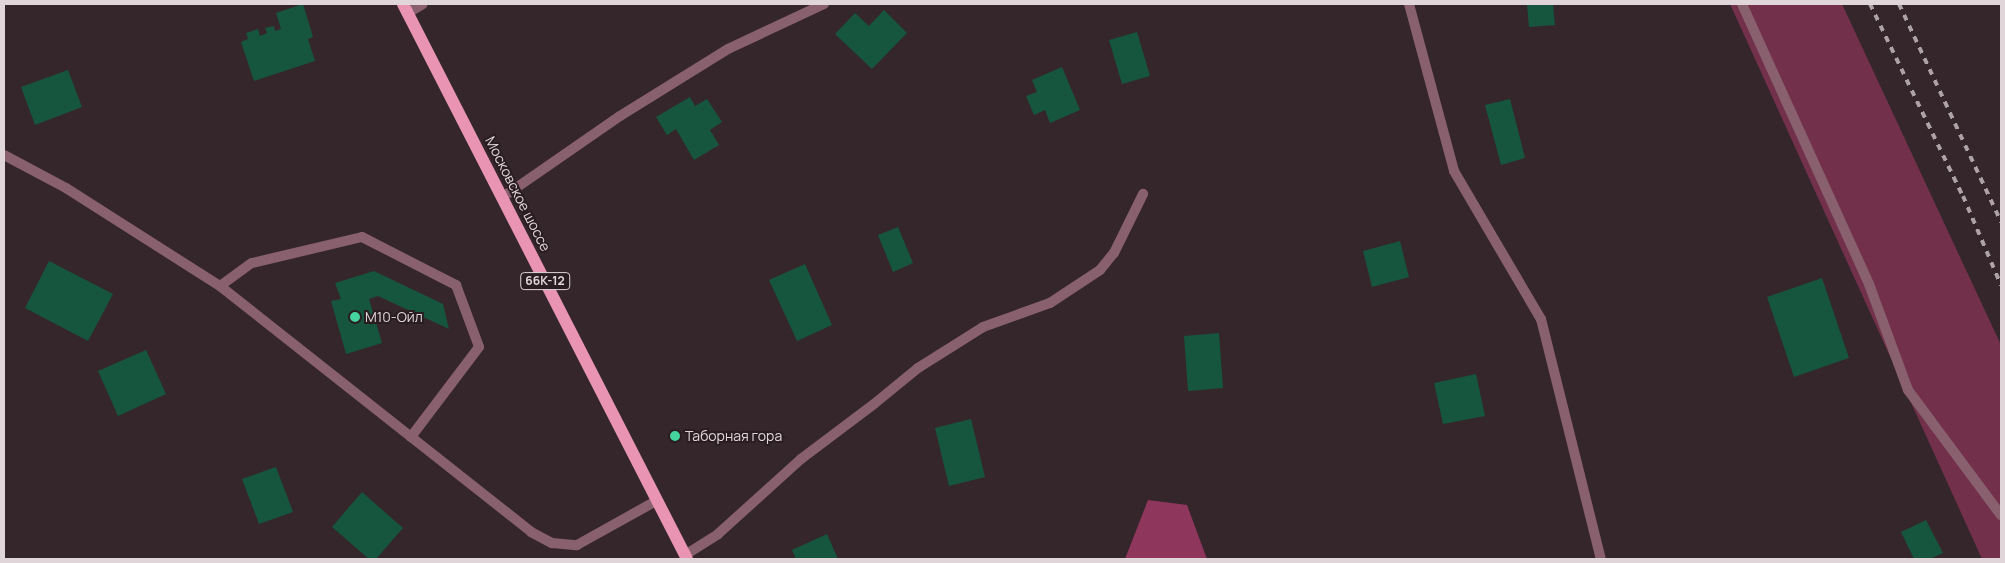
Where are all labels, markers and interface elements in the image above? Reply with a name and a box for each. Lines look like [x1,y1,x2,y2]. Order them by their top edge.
street label: Московское шоссе [482,134,554,254]
road number: 66К-12 [520,272,570,290]
place label: М10-Ойл [365,309,423,325]
marker: М10-Ойл [349,311,361,323]
place label: Таборная гора [685,428,782,444]
marker: Таборная гора [669,430,681,442]

